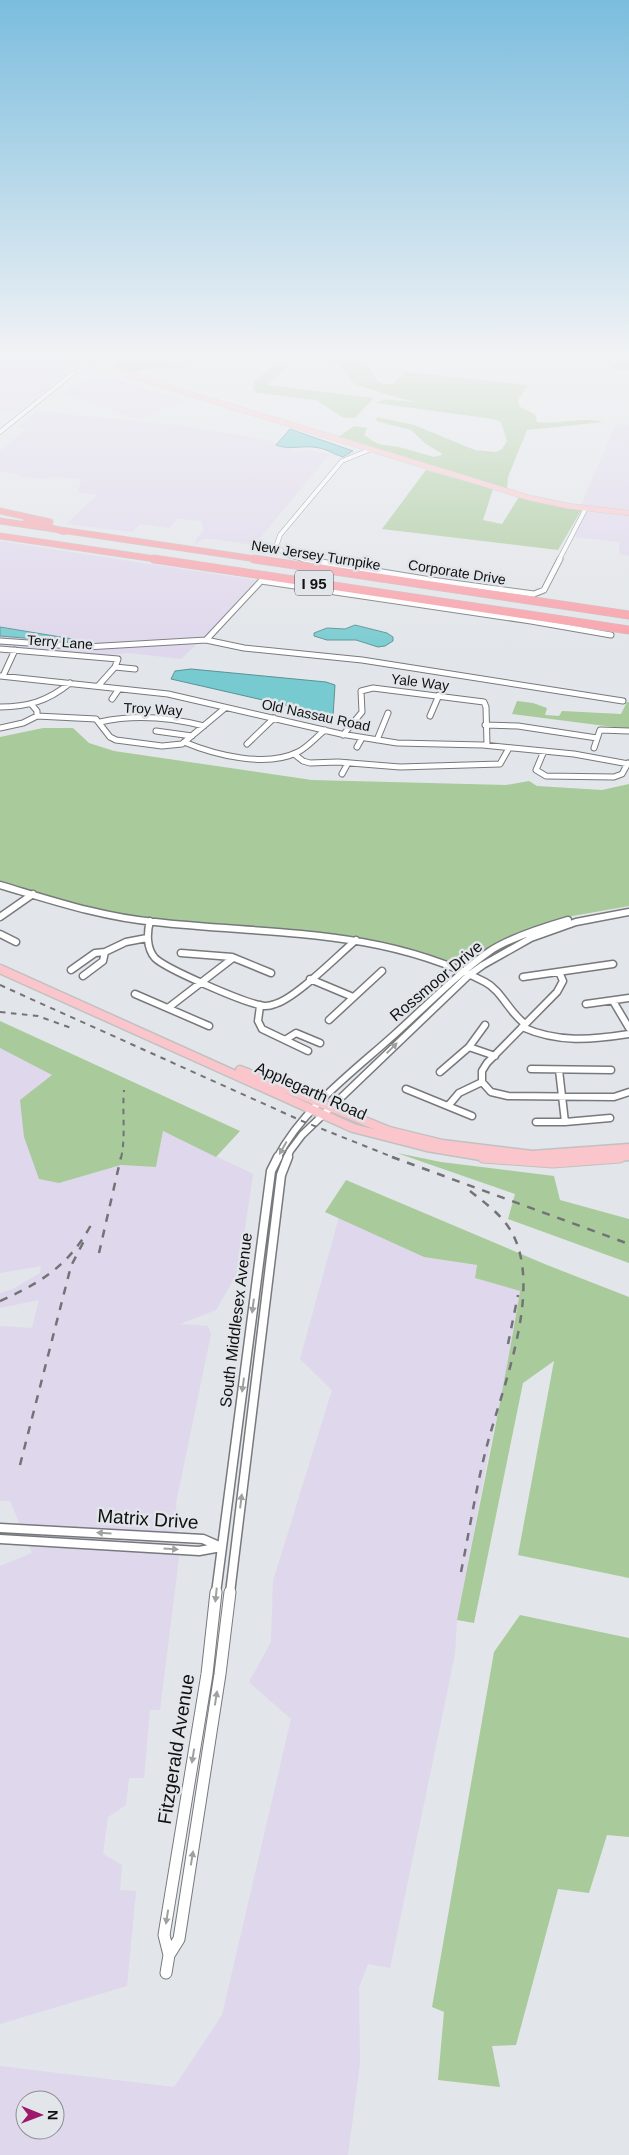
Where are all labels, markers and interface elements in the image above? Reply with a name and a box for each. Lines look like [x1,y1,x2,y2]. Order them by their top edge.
street label: New Jersey Turnpike [250,537,382,573]
street label: Corporate Drive [407,556,507,588]
road number: I 95 [295,570,333,596]
street label: Terry Lane [26,632,94,652]
street label: Yale Way [390,671,450,693]
street label: Old Nassau Road [260,696,372,734]
street label: Troy Way [123,699,183,719]
street label: Rossmoor Drive [387,938,485,1024]
one-way arrow [386,1042,398,1054]
street label: Applegarth Road [253,1059,369,1123]
one-way arrow [279,1140,287,1155]
street label: South Middlesex Avenue [217,1232,255,1408]
one-way arrow [249,1298,257,1314]
one-way arrow [239,1377,247,1393]
one-way arrow [237,1493,245,1509]
street label: Matrix Drive [97,1505,199,1533]
one-way arrow [96,1528,112,1536]
one-way arrow [163,1546,179,1554]
one-way arrow [211,1588,219,1604]
street label: Fitzgerald Avenue [154,1672,198,1826]
one-way arrow [213,1689,221,1705]
one-way arrow [188,1748,196,1764]
one-way arrow [188,1850,196,1866]
one-way arrow [162,1909,170,1925]
north arrow [15,2090,65,2140]
text: N [45,2110,61,2120]

